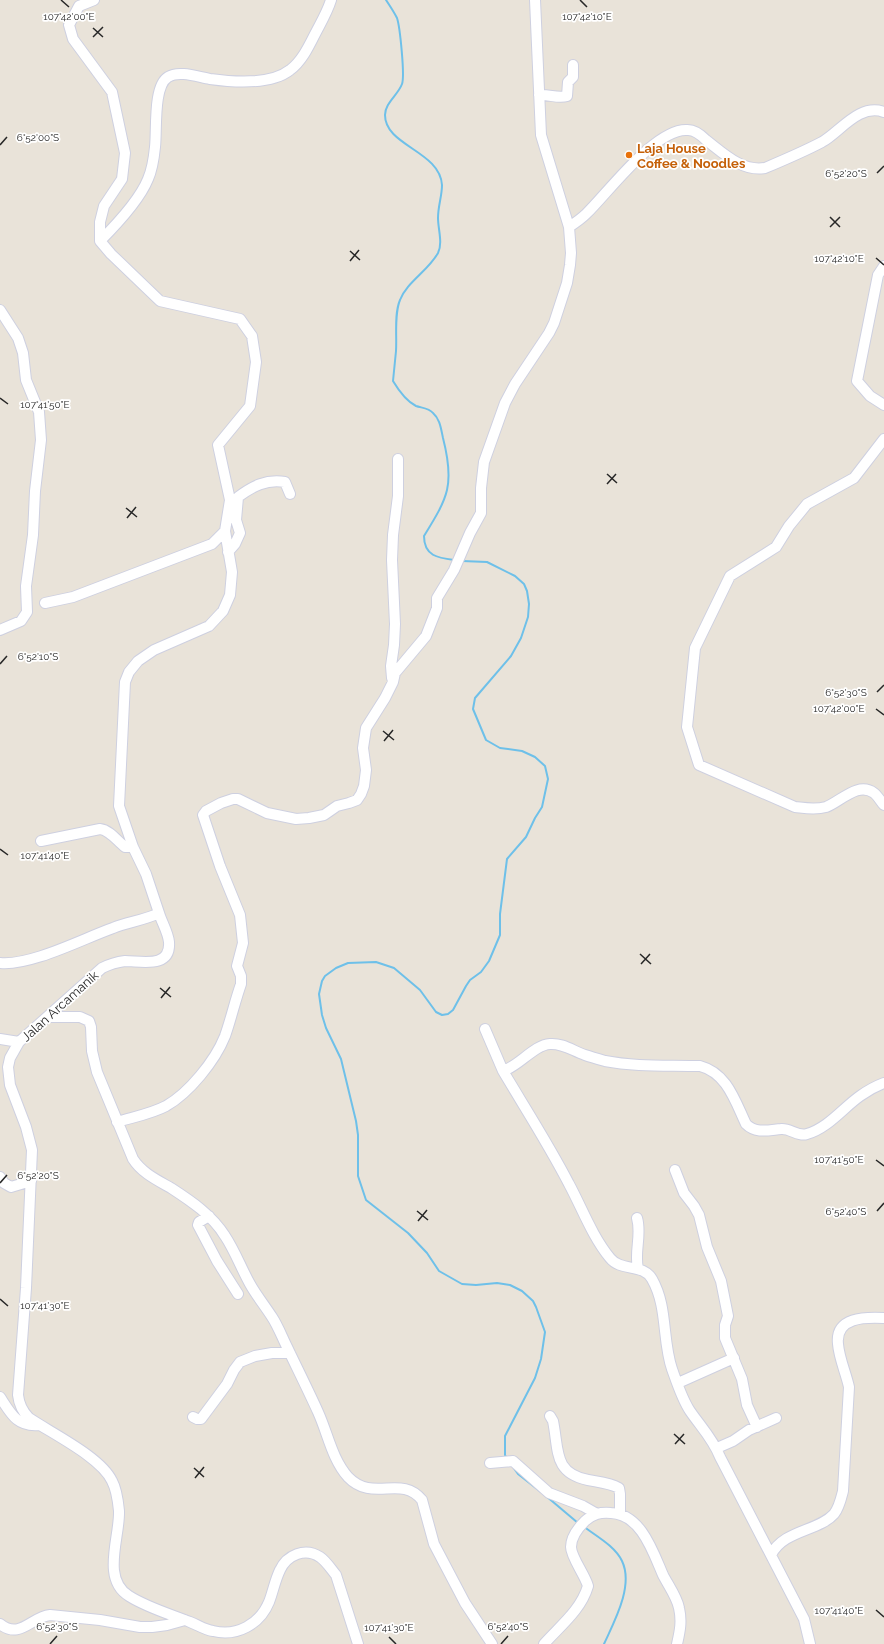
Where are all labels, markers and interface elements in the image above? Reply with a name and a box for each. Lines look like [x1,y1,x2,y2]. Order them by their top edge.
text: 107°42'00"E [43,11,95,22]
text: 107°42'10"E [562,11,612,22]
text: 6°52'00"S [17,132,59,143]
place label: Laja House Coffee & Noodles [637,141,746,171]
marker: Laja House Coffee & Noodles [624,150,634,160]
text: 6°52'20"S [825,168,867,179]
text: 107°42'10"E [814,253,864,264]
text: 107°41'50"E [20,399,70,410]
text: 6°52'10"S [18,651,58,662]
text: 6°52'30"S [825,687,867,698]
text: 107°42'00"E [813,703,865,714]
text: 107°41'40"E [21,850,69,861]
street label: Jalan Arcamanik [19,968,102,1044]
text: 107°41'50"E [814,1154,864,1165]
text: 6°52'20"S [17,1170,59,1181]
text: 6°52'40"S [826,1206,866,1217]
text: 107°41'30"E [20,1300,70,1311]
text: 107°41'40"E [815,1605,863,1616]
text: 6°52'30"S [36,1621,78,1632]
text: 6°52'40"S [488,1621,528,1632]
text: 107°41'30"E [364,1622,414,1633]

